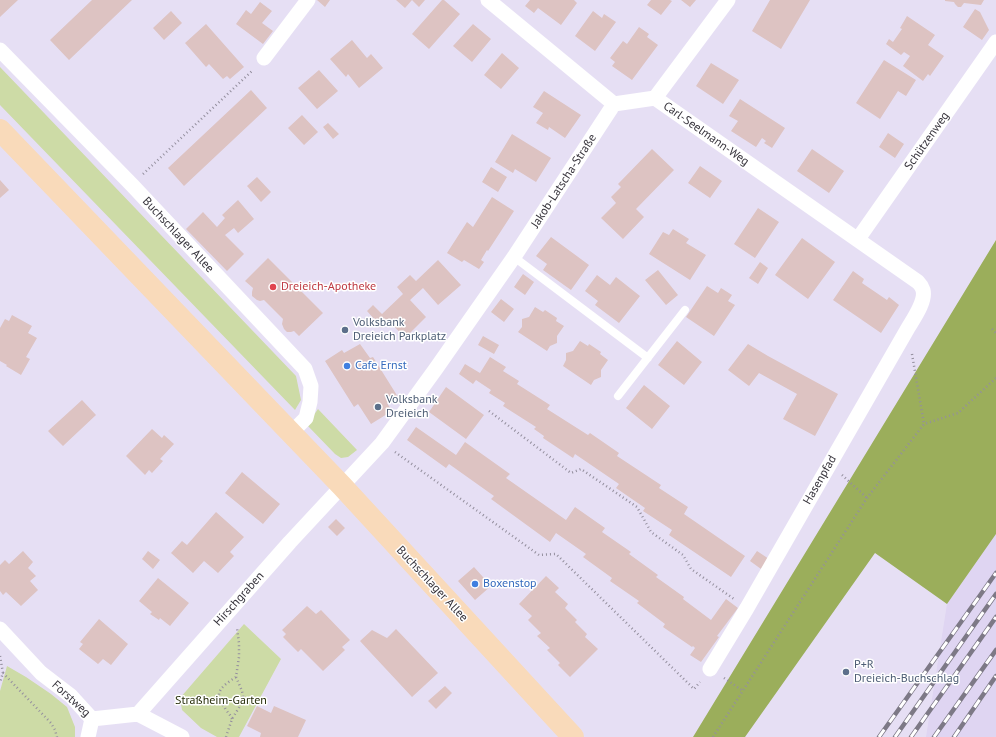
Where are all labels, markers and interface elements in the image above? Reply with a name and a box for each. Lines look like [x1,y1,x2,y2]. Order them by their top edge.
street label: Carl-Seelmann-Weg [660,99,752,169]
street label: Schützenweg [902,109,952,173]
street label: Jakob-Latscha-Straße [528,131,600,231]
street label: Buchschlager Allee [139,194,217,276]
place label: Dreieich-Apotheke [281,280,376,294]
marker: Dreieich-Apotheke [268,282,278,292]
place label: Volksbank Dreieich Parkplatz [353,316,446,344]
marker: Volksbank Dreieich Parkplatz [340,325,350,335]
place label: Cafe Ernst [355,359,407,373]
marker: Cafe Ernst [342,361,352,371]
place label: Volksbank Dreieich [386,393,438,421]
marker: Volksbank Dreieich [373,402,383,412]
street label: Hasenpfad [800,453,840,507]
street label: Buchschlager Allee [393,543,471,625]
street label: Hirschgraben [211,569,267,629]
place label: Boxenstop [483,577,537,591]
marker: Boxenstop [470,579,480,589]
place label: P+R Dreieich-Buchschlag [854,658,959,686]
marker: P+R Dreieich-Buchschlag [841,667,851,677]
street label: Forstweg [49,678,93,720]
park label: Straßheim-Garten [175,694,267,708]

